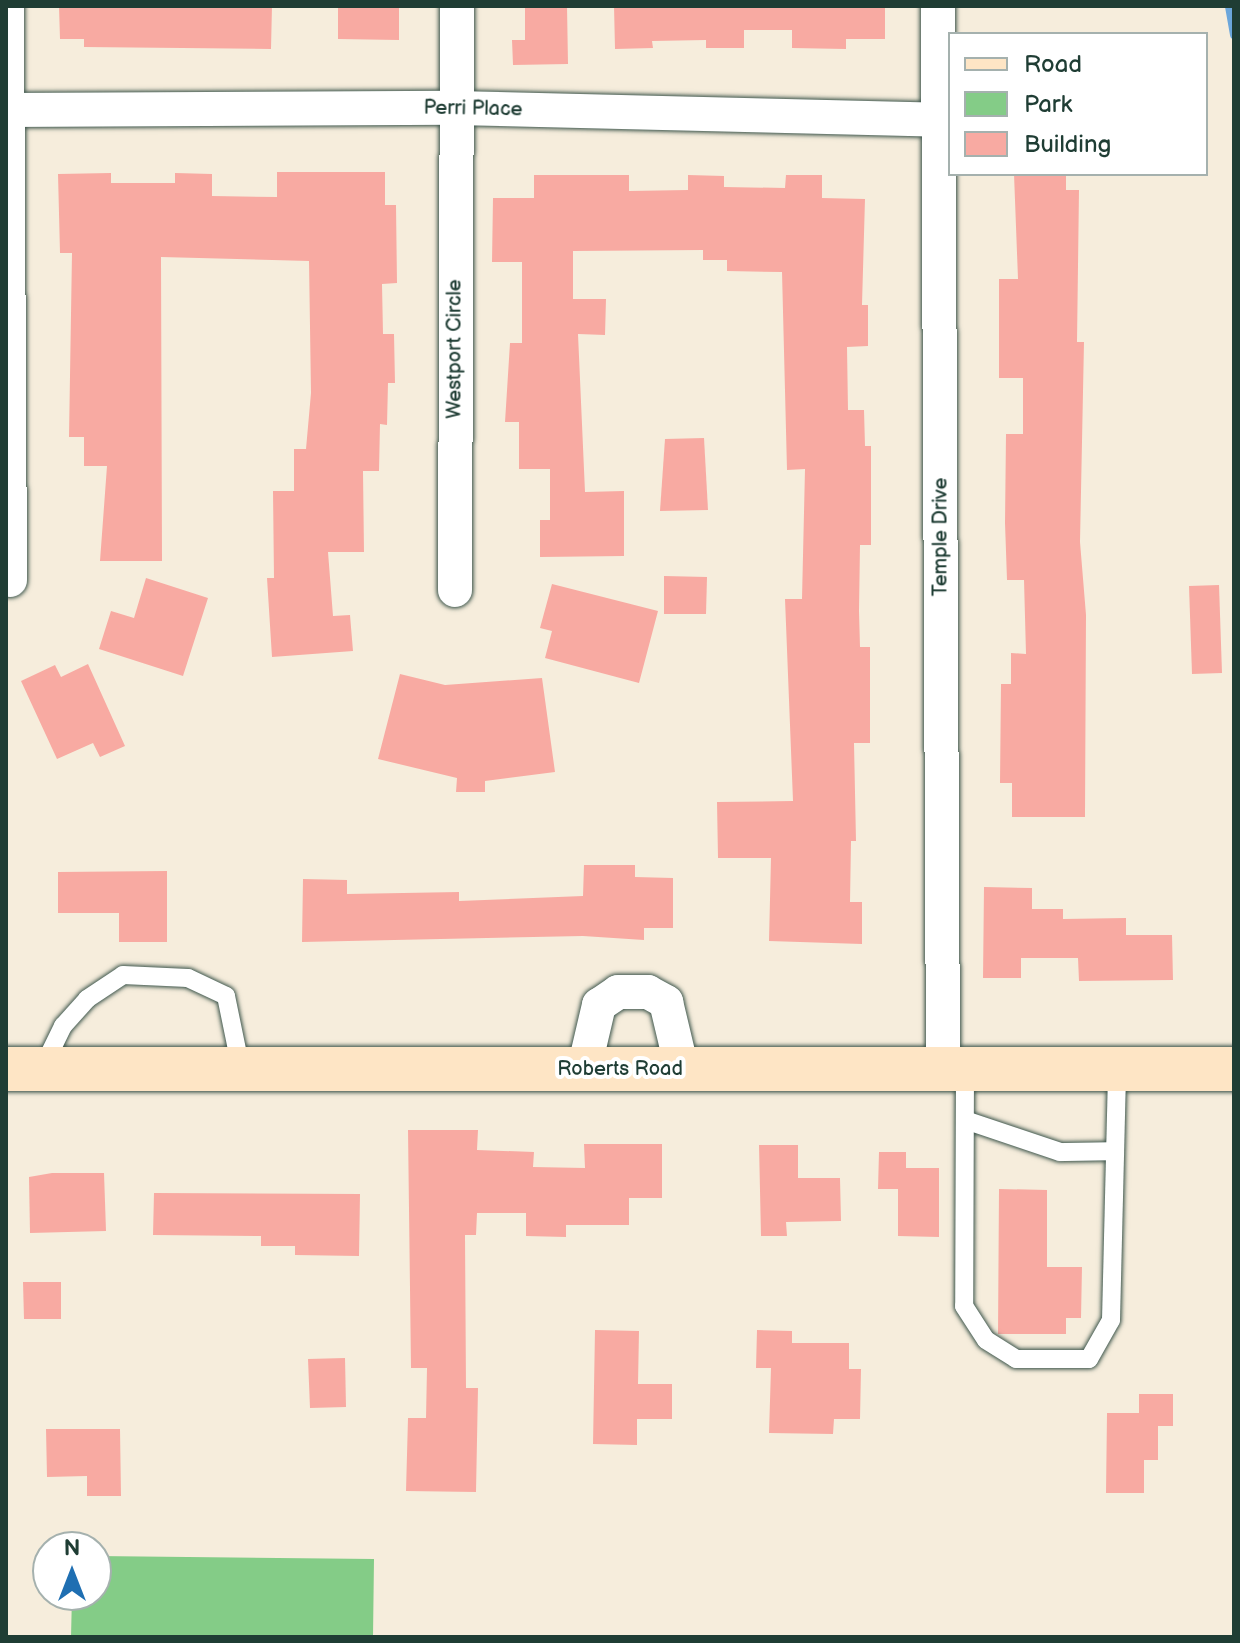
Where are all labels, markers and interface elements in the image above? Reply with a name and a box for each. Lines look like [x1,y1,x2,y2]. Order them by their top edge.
legend [948,32,1208,176]
text: Road [1024,50,1082,79]
text: Park [1024,90,1072,119]
street label: Perri Place [423,96,523,122]
text: Building [1024,130,1111,159]
street label: Westport Circle [443,279,467,419]
street label: Temple Drive [929,478,953,596]
street label: Roberts Road [557,1057,683,1081]
north arrow [32,1531,112,1611]
text: N [64,1535,80,1562]

